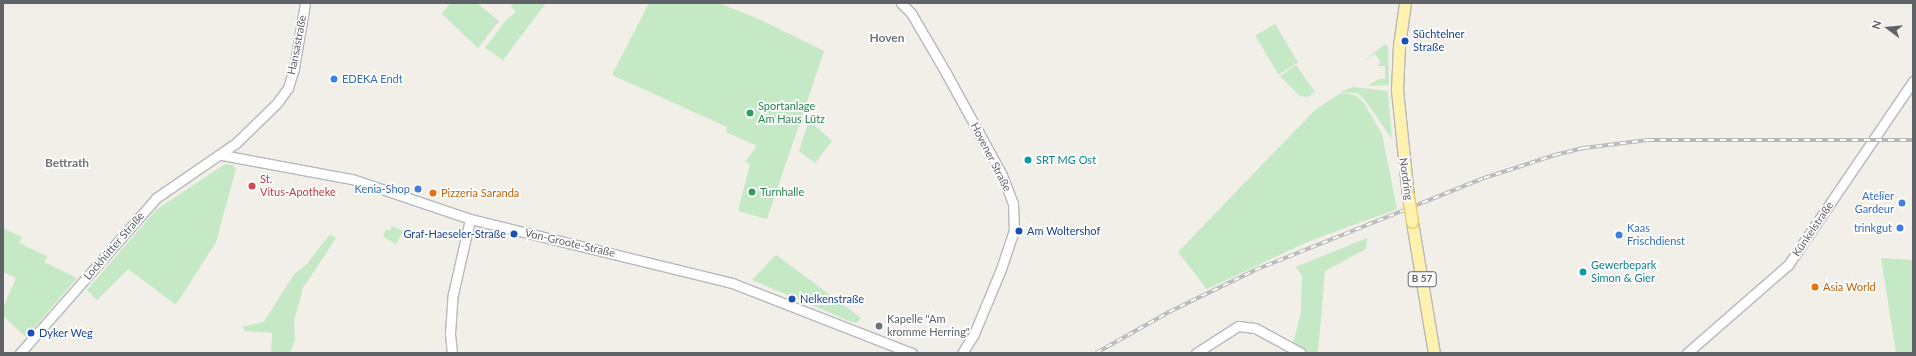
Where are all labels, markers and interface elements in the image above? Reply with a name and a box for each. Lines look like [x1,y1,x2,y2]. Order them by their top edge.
north arrow [1868,8,1908,48]
street label: Hansastraße [285,14,309,76]
text: N [1869,19,1883,30]
place label: Süchtelner Straße [1413,28,1465,54]
district label: Hoven [869,31,905,45]
marker: Süchtelner Straße [1400,36,1410,46]
place label: EDEKA Endt [342,72,403,86]
marker: EDEKA Endt [329,74,339,84]
place label: Sportanlage Am Haus Lütz [758,100,825,126]
marker: Sportanlage Am Haus Lütz [745,108,755,118]
street label: Hovener Straße [968,120,1014,194]
place label: SRT MG Ost [1036,153,1096,167]
marker: SRT MG Ost [1023,155,1033,165]
district label: Bettrath [45,156,89,170]
street label: Nordring [1396,157,1416,201]
place label: St. Vitus-Apotheke [260,173,336,199]
marker: St. Vitus-Apotheke [247,181,257,191]
place label: Kenia-Shop [355,182,410,196]
marker: Kenia-Shop [413,184,423,194]
place label: Turnhalle [760,185,804,199]
place label: Pizzeria Saranda [441,186,519,200]
marker: Turnhalle [747,187,757,197]
marker: Pizzeria Saranda [428,188,438,198]
place label: Atelier Gardeur [1855,190,1894,216]
marker: Atelier Gardeur [1897,198,1907,208]
street label: Künkelstraße [1790,199,1836,259]
street label: Lockhütter Straße [81,209,147,283]
place label: trinkgut [1854,221,1892,235]
place label: Kaas Frischdienst [1627,222,1685,248]
marker: trinkgut [1895,223,1905,233]
place label: Am Woltershof [1027,224,1100,238]
street label: Von-Groote-Straße [524,226,616,260]
marker: Am Woltershof [1014,226,1024,236]
place label: Graf-Haeseler-Straße [403,227,506,241]
marker: Graf-Haeseler-Straße [509,229,519,239]
marker: Kaas Frischdienst [1614,230,1624,240]
place label: Gewerbepark Simon & Gier [1591,259,1656,285]
marker: Gewerbepark Simon & Gier [1578,267,1588,277]
road number: B 57 [1407,271,1437,287]
place label: Asia World [1823,280,1876,294]
marker: Asia World [1810,282,1820,292]
place label: Nelkenstraße [800,292,864,306]
marker: Nelkenstraße [787,294,797,304]
place label: Kapelle "Am kromme Herring" [887,313,970,339]
marker: Kapelle "Am kromme Herring" [874,321,884,331]
place label: Dyker Weg [39,326,93,340]
marker: Dyker Weg [26,328,36,338]

